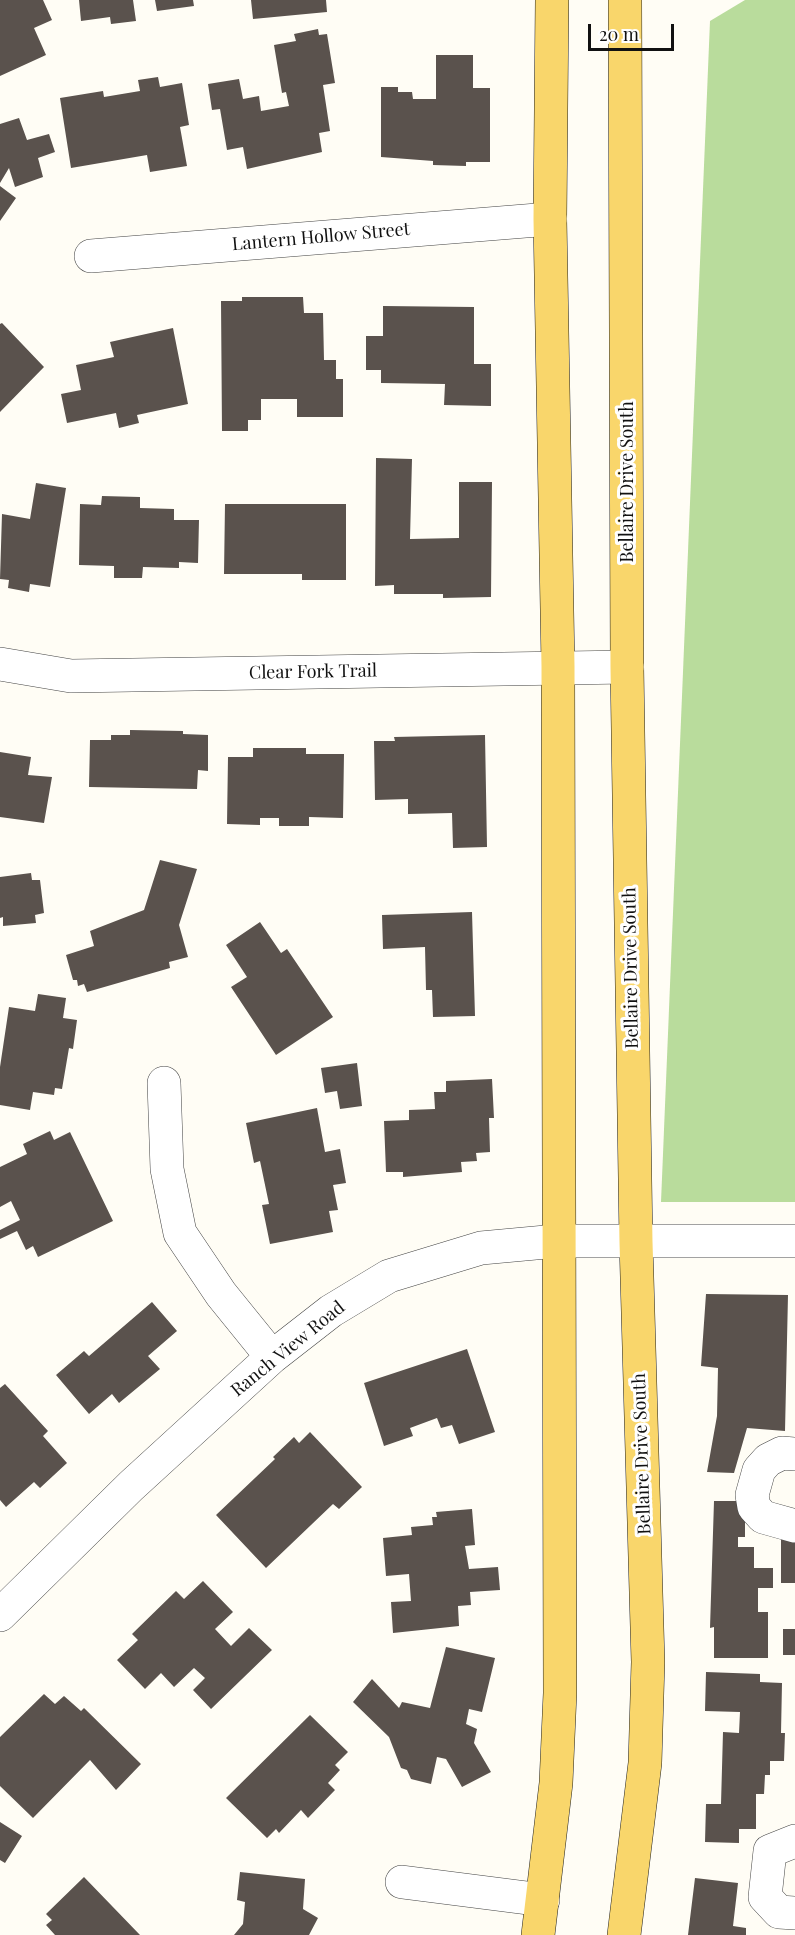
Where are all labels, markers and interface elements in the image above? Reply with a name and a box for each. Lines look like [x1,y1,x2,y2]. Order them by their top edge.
scale bar [591,12,676,50]
text: 20 m [599,22,639,46]
street label: Lantern Hollow Street [231,218,411,256]
street label: Bellaire Drive South [616,401,638,563]
street label: Clear Fork Trail [249,660,377,684]
street label: Bellaire Drive South [619,887,643,1049]
street label: Ranch View Road [227,1297,349,1401]
street label: Bellaire Drive South [628,1373,656,1535]

